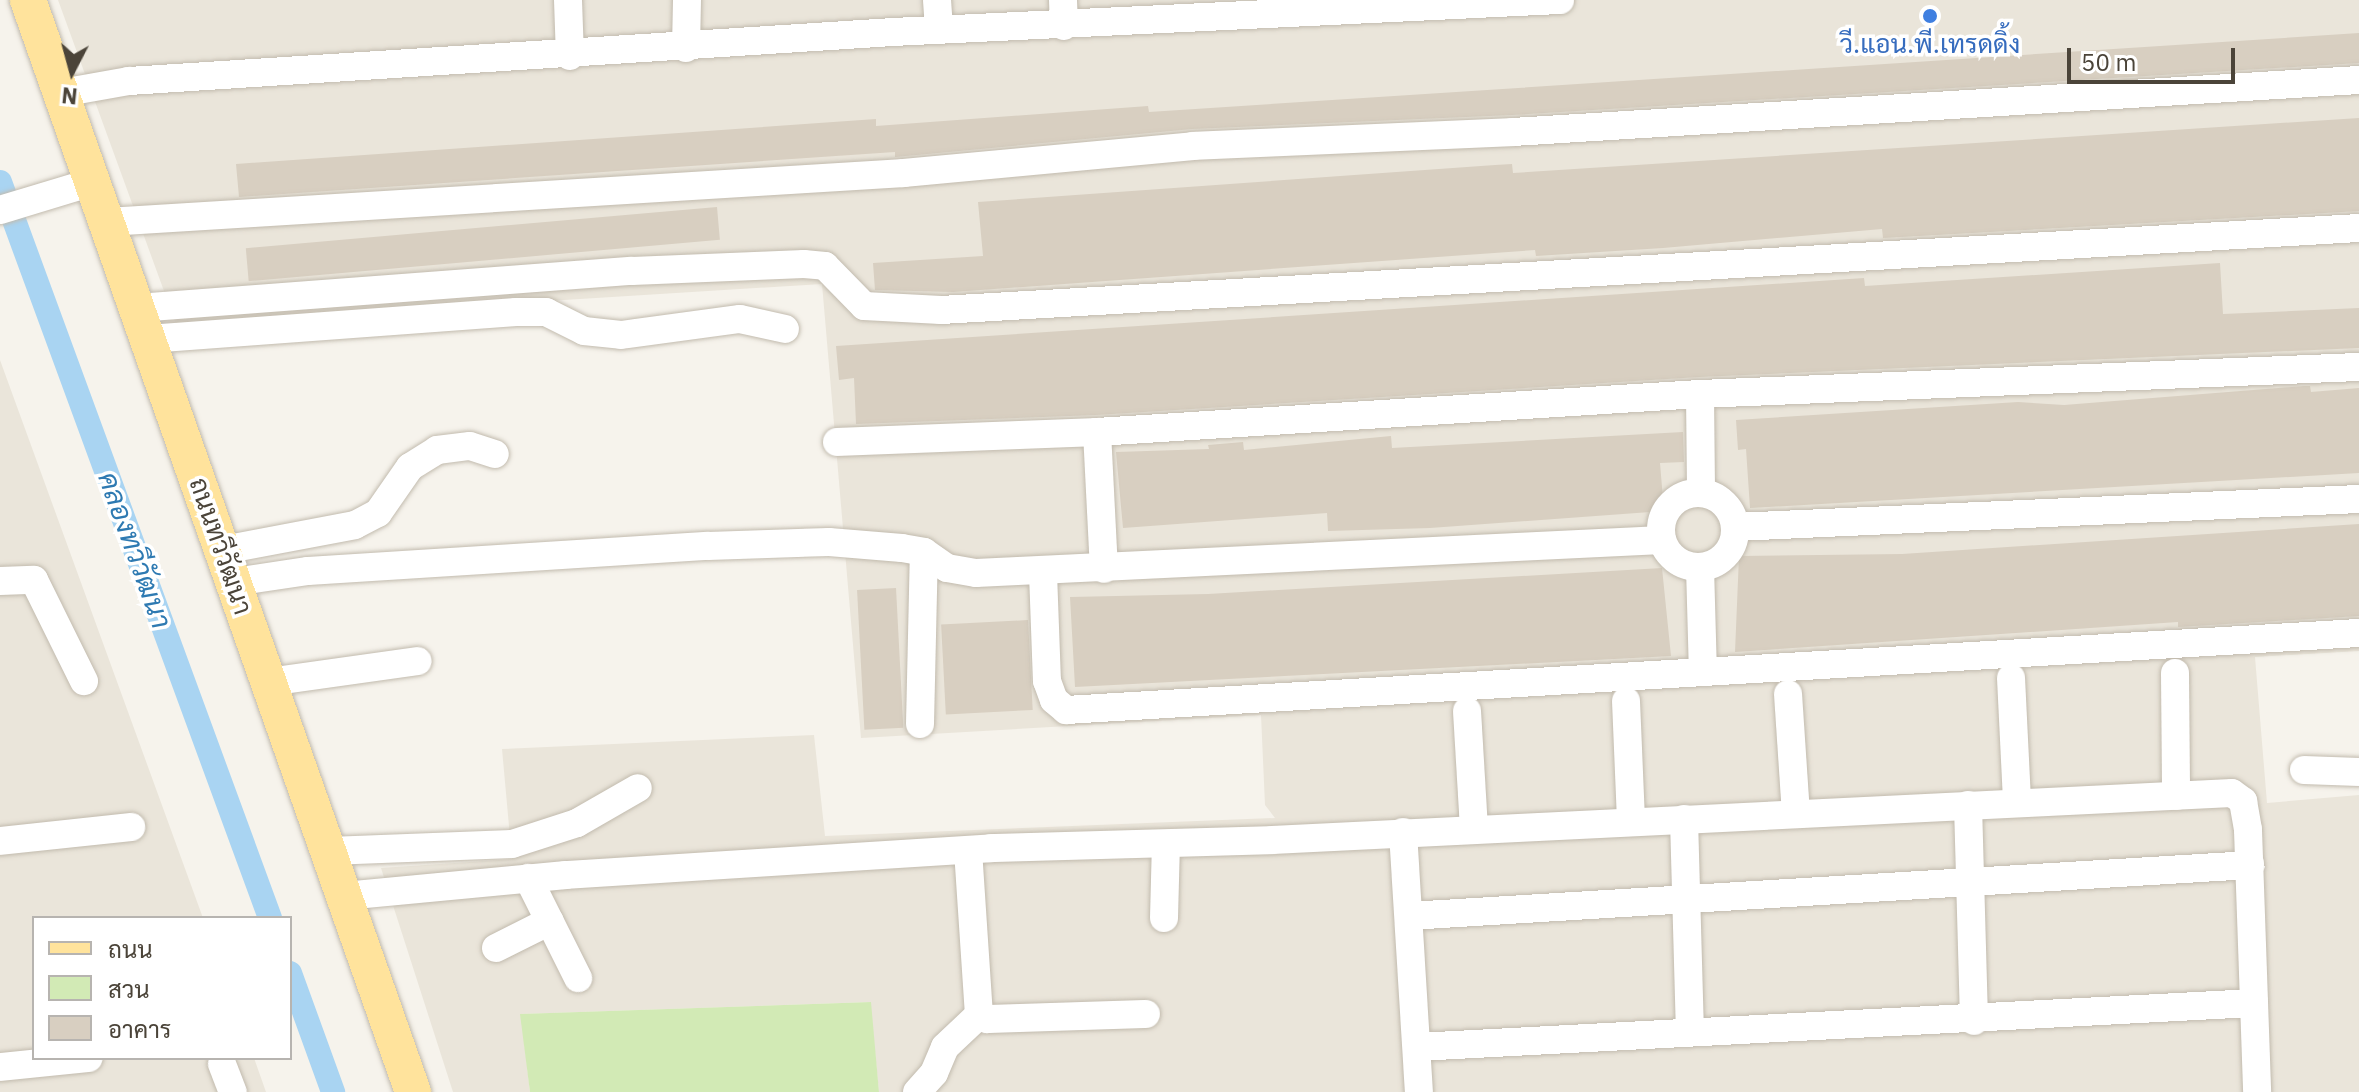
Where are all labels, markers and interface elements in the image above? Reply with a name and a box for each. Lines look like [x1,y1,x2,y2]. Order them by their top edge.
marker: วี.แอน.พี.เทรดดิ้ง [1921,7,1939,25]
place label: วี.แอน.พี.เทรดดิ้ง [1840,28,2020,60]
north arrow [32,32,112,112]
scale bar [2071,32,2239,82]
text: 50 m [2081,46,2136,78]
text: N [60,81,79,112]
water label: คลองทวีวัฒนา [91,467,179,633]
street label: ถนนทวีวัฒนา [183,473,259,619]
legend [32,916,292,1060]
text: ถนน [108,933,153,965]
text: สวน [108,973,150,1005]
text: อาคาร [108,1013,171,1045]

